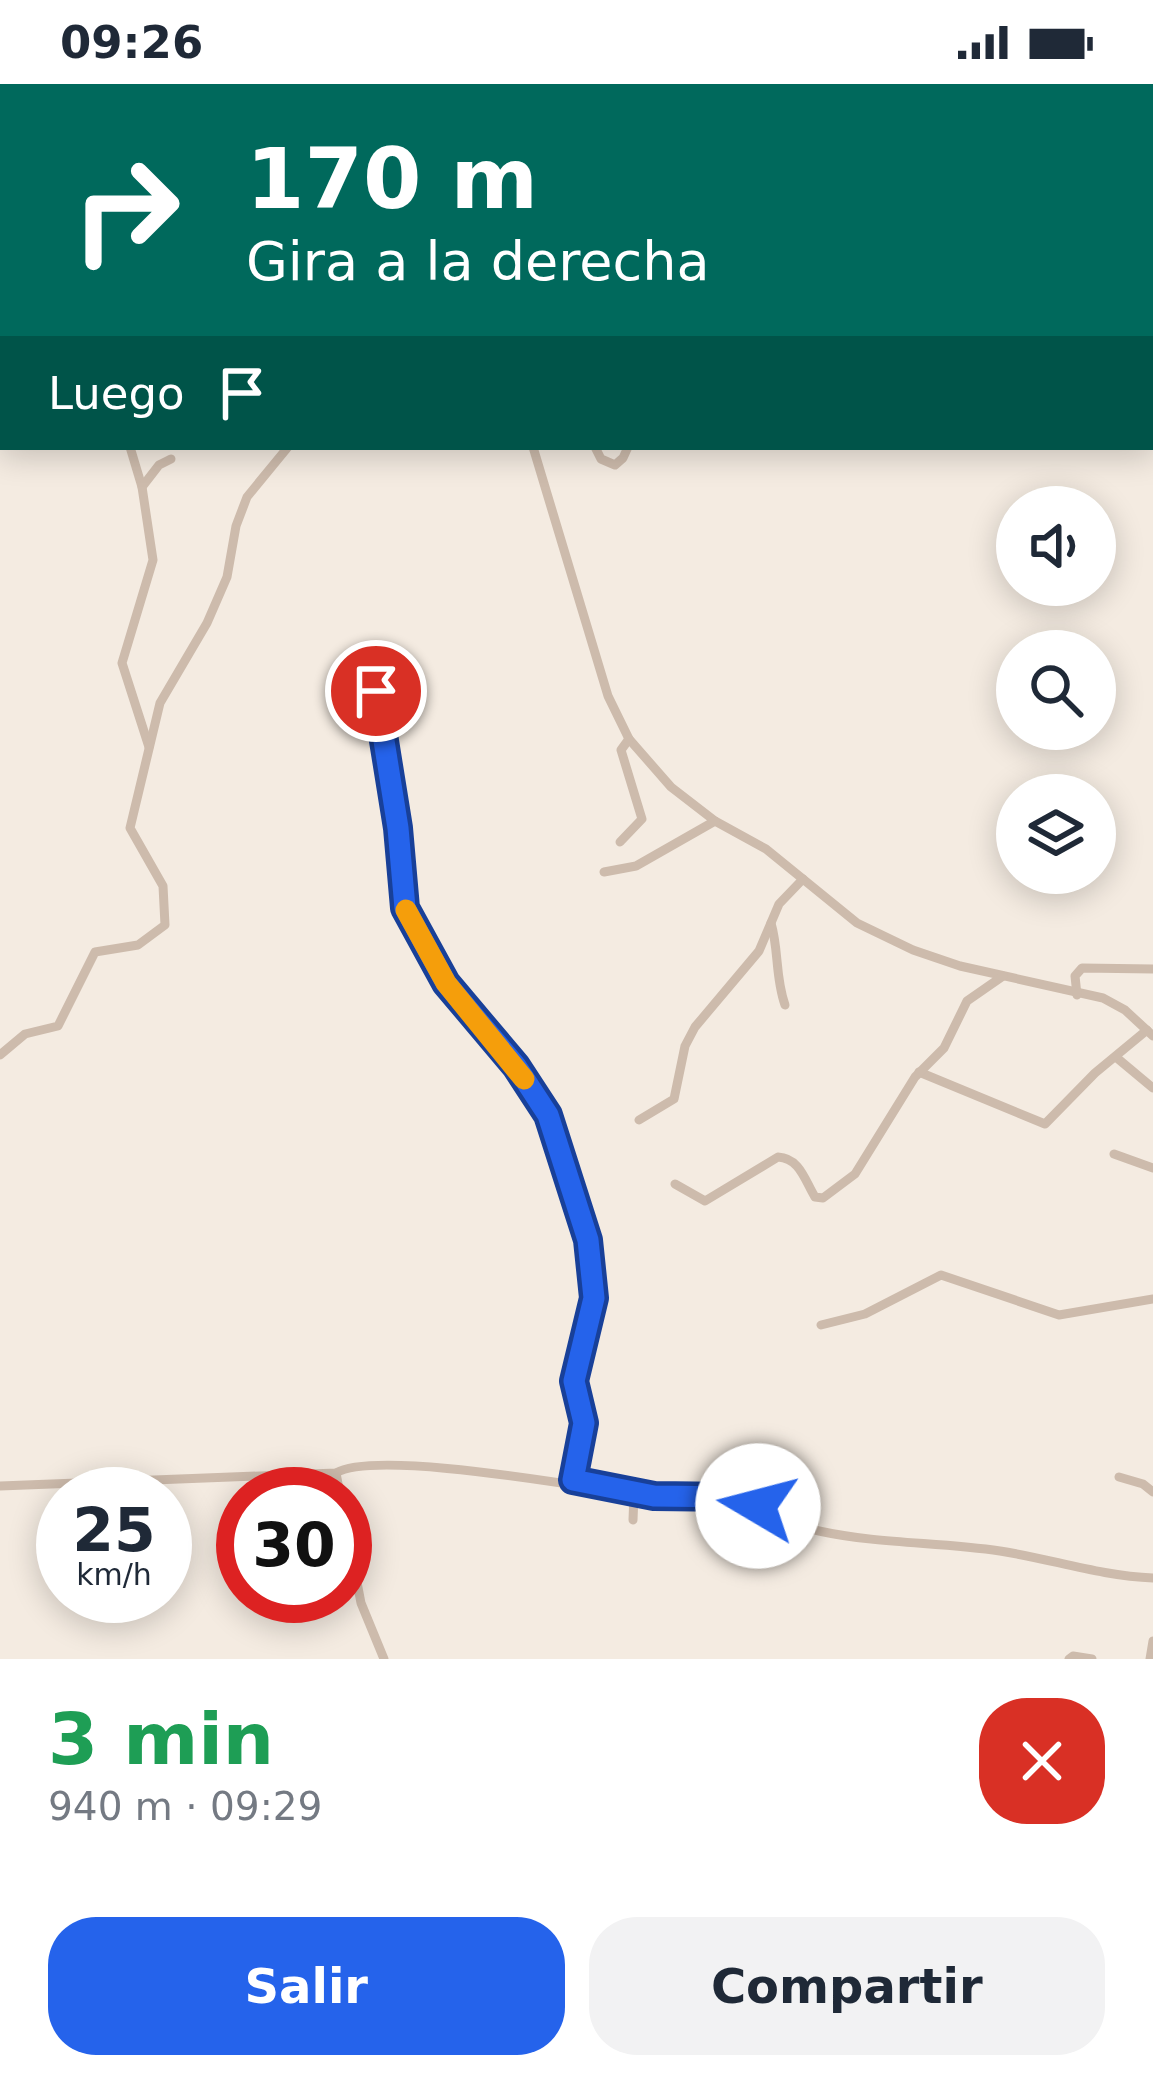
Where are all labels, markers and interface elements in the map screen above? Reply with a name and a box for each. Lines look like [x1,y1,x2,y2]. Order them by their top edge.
text: 09:26 [60,16,203,69]
text: 170 m [246,130,538,228]
icon: right [48,132,204,288]
text: Gira a la derecha [246,230,710,293]
icon: arrive [209,360,275,426]
text: Luego [48,367,185,420]
map controls [996,486,1116,894]
button: sound [996,486,1116,606]
button: search [996,630,1116,750]
pin [325,640,427,742]
icon: arrive [343,658,409,724]
button: layers [996,774,1116,894]
position arrow [695,1443,821,1569]
speed limit sign: 30 [216,1467,372,1623]
text: 25 [72,1495,156,1565]
text: km/h [76,1557,152,1592]
text: 3 min [48,1697,274,1781]
button: close [979,1698,1105,1824]
text: 940 m · 09:29 [48,1784,322,1829]
button: Salir [48,1917,565,2055]
button: Compartir [589,1917,1105,2055]

